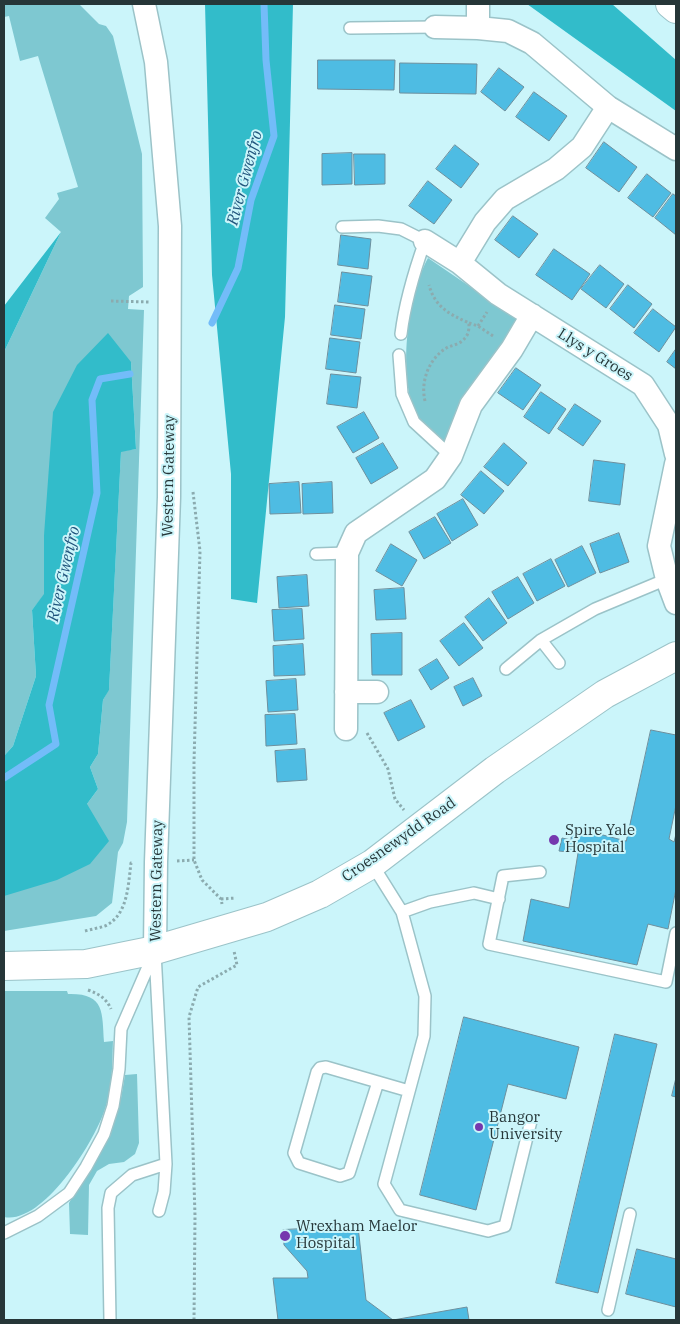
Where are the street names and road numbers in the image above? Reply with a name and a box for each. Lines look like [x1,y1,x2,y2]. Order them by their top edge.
street label: Llys y Groes [554,325,636,385]
street label: Western Gateway [159,415,179,537]
street label: Croesnewydd Road [339,794,459,886]
street label: Western Gateway [147,820,167,942]

